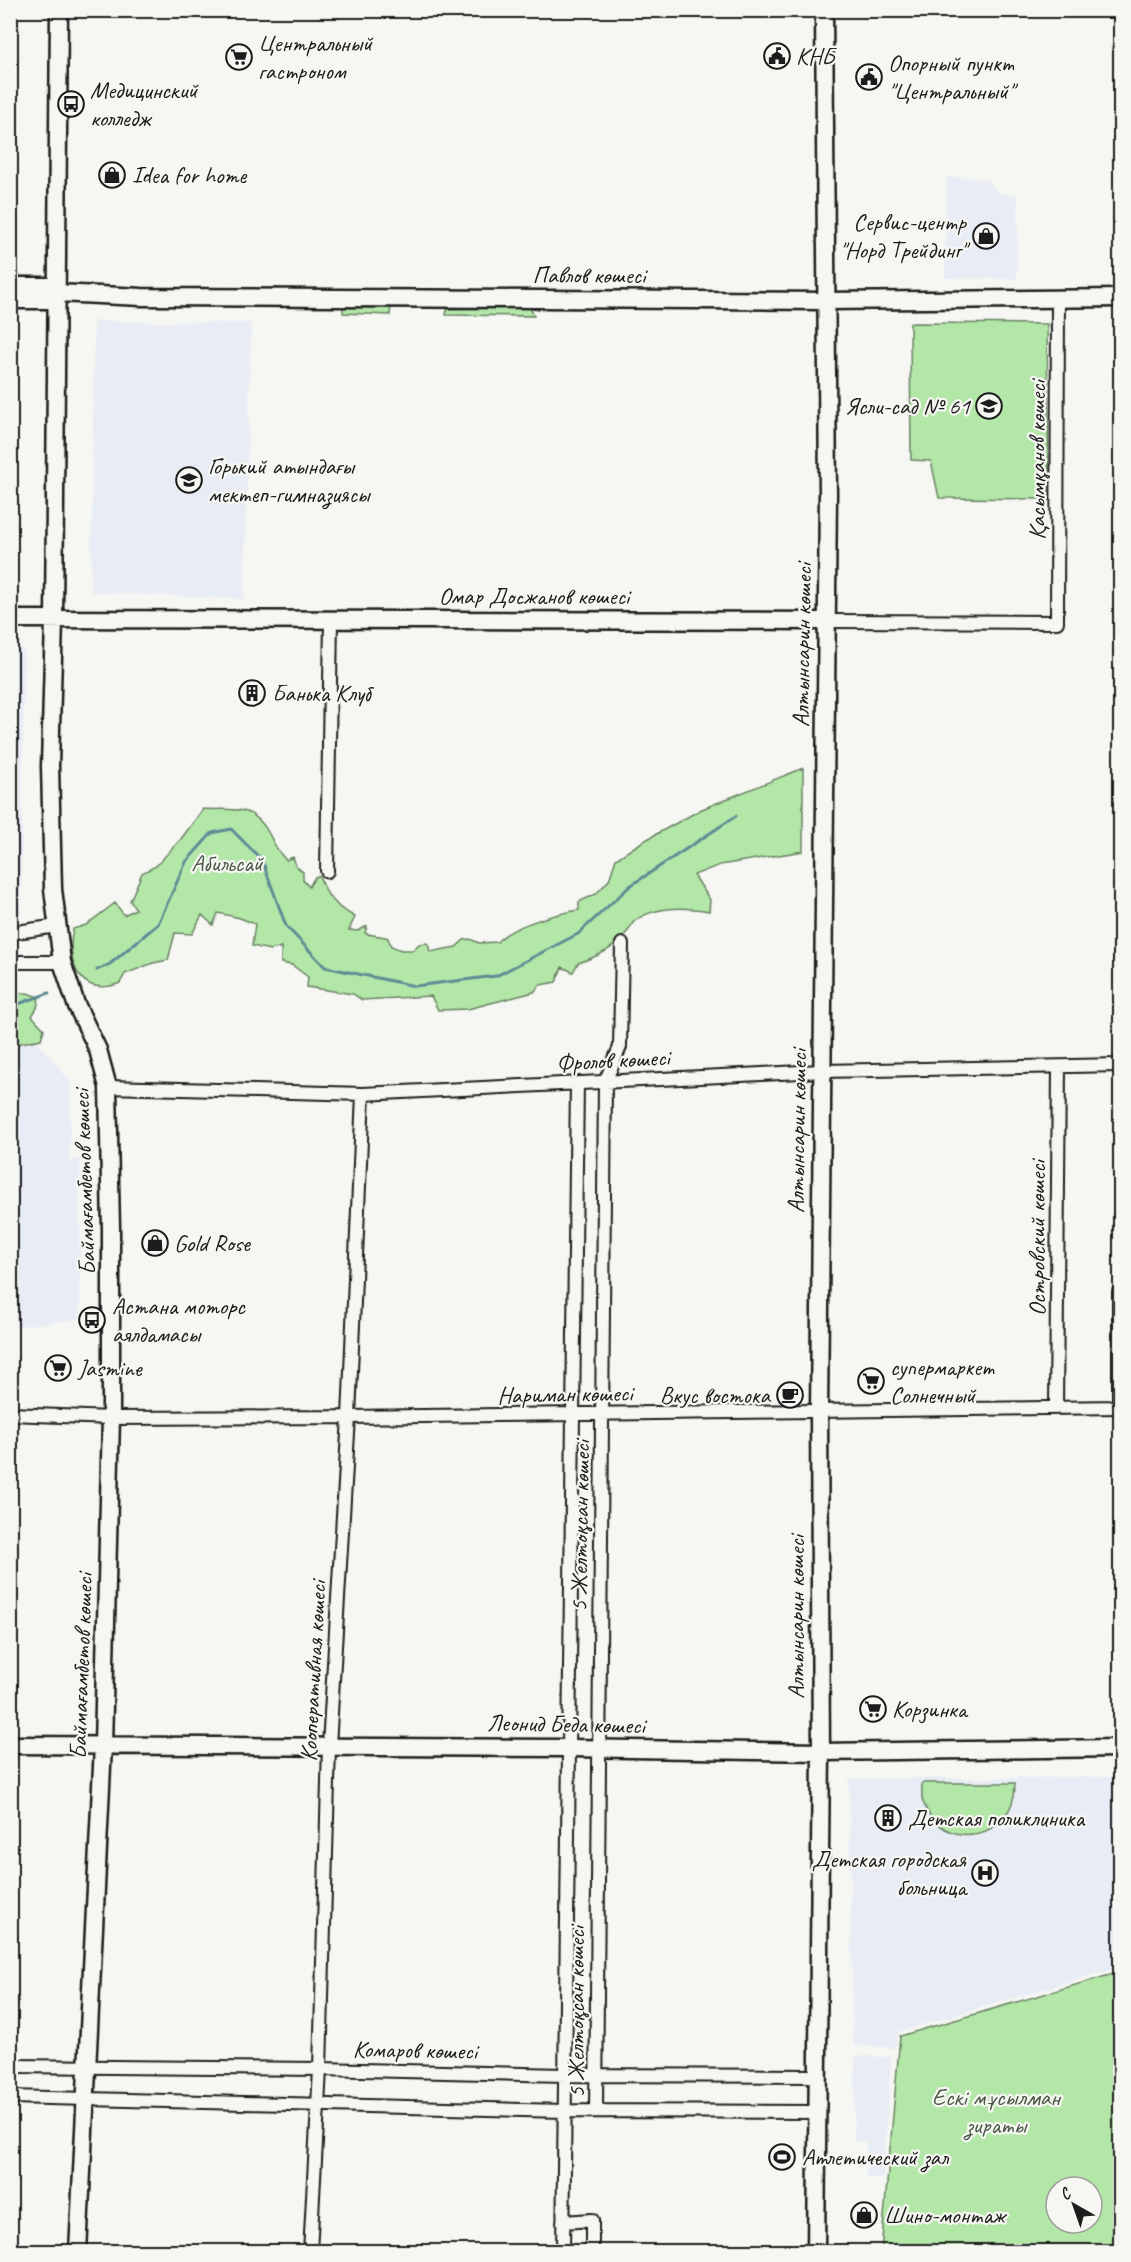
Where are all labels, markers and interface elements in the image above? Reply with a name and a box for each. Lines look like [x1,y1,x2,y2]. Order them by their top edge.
place label: Центральный гастроном [258,28,374,86]
public building icon: КНБ [762,41,792,71]
place label: КНБ [796,41,837,71]
supermarket icon: Центральный гастроном [224,42,254,72]
place label: Опорный пункт "Центральный" [888,48,1019,106]
public building icon: Опорный пункт "Центральный" [854,62,884,92]
place label: Медицинский колледж [90,75,200,133]
bus stop icon: Медицинский колледж [56,89,86,119]
shop icon: Idea for home [97,160,127,190]
place label: Idea for home [132,160,248,190]
place label: Сервис-центр "Норд Трейдинг" [839,207,971,265]
shop icon: Сервис-центр "Норд Трейдинг" [971,221,1001,251]
street label: Павлов көшесі [533,260,648,290]
street label: Қасымқанов көшесі [1022,378,1052,540]
place label: Ясли-сад № 61 [845,391,971,421]
school or university icon: Ясли-сад № 61 [974,391,1004,421]
place label: Горький атындағы мектеп-гимназиясы [208,451,372,510]
school or university icon: Горький атындағы мектеп-гимназиясы [174,465,204,495]
street label: Алтынсарин көшесі [786,560,818,727]
street label: Омар Досжанов көшесі [439,581,632,611]
building icon: Банька Клуб [237,678,267,708]
place label: Банька Клуб [272,678,375,708]
park label: Абильсай [191,848,265,878]
street label: Фролов көшесі [556,1042,673,1078]
street label: Алтынсарин көшесі [781,1046,813,1213]
street label: Баймағамбетов көшесі [66,1086,102,1276]
street label: Островский көшесі [1022,1158,1052,1316]
shop icon: Gold Rose [140,1228,170,1258]
place label: Gold Rose [174,1228,252,1258]
place label: Астана моторс аялдамасы [112,1291,246,1349]
bus stop icon: Астана моторс аялдамасы [77,1305,107,1335]
place label: супермаркет Солнечный [890,1352,995,1410]
supermarket icon: Jasmine [43,1353,73,1383]
place label: Jasmine [77,1353,144,1383]
supermarket icon: супермаркет Солнечный [856,1366,886,1396]
street label: Нариман көшесі [497,1378,635,1410]
place label: Вкус востока [660,1380,772,1410]
cafe icon: Вкус востока [775,1380,805,1410]
street label: 5 Желтоқсан көшесі [564,1437,597,1612]
street label: Алтынсарин көшесі [781,1532,811,1699]
street label: Баймағамбетов көшесі [63,1570,99,1760]
street label: Кооперативная көшесі [293,1577,333,1762]
supermarket icon: Корзинка [858,1694,888,1724]
place label: Корзинка [892,1694,969,1724]
street label: Леонид Беда көшесі [487,1708,648,1740]
building icon: Детская поликлиника [873,1803,903,1833]
place label: Детская поликлиника [908,1803,1085,1833]
place label: Детская городская больница [812,1844,968,1902]
hospital icon: Детская городская больница [970,1858,1000,1888]
street label: 5 Желтоқсан көшесі [561,1924,591,2098]
street label: Комаров көшесі [353,2034,480,2066]
park label: Ескі мұсылман зираты [932,2082,1062,2141]
sports icon: Атлетический зал [767,2142,797,2172]
place label: Атлетический зал [802,2142,950,2173]
north arrow [1044,2175,1104,2235]
text: С [1056,2183,1076,2204]
shop icon: Шино-монтаж [849,2200,879,2230]
place label: Шино-монтаж [884,2200,1007,2230]

